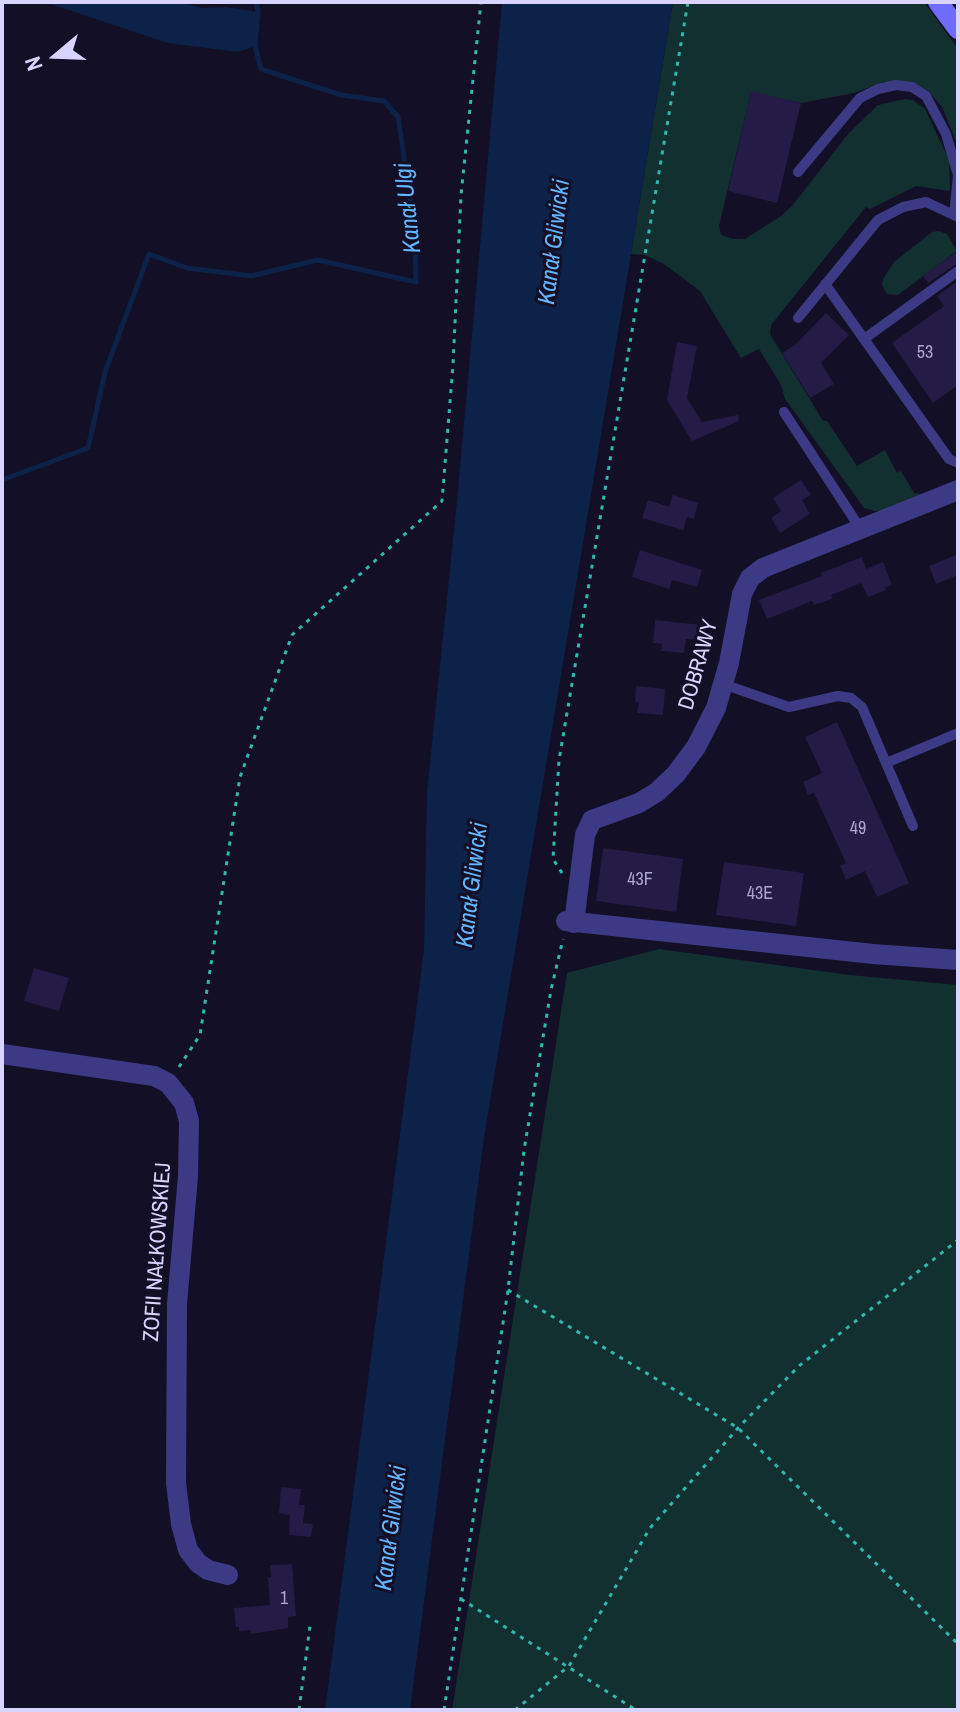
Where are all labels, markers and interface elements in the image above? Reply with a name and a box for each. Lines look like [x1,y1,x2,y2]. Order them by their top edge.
north arrow [16,16,96,96]
text: N [17,53,50,75]
water label: Kanał Ulgi [390,161,428,255]
water label: Kanał Gliwicki [533,178,577,306]
house number: 53 [917,342,933,364]
street label: DOBRAWY [674,617,724,713]
house number: 49 [850,818,866,840]
water label: Kanał Gliwicki [451,821,495,949]
house number: 43F [627,869,653,891]
house number: 43E [747,883,773,905]
street label: ZOFII NAŁKOWSKIEJ [139,1162,177,1342]
water label: Kanał Gliwicki [370,1464,414,1592]
house number: 1 [280,1588,288,1610]

